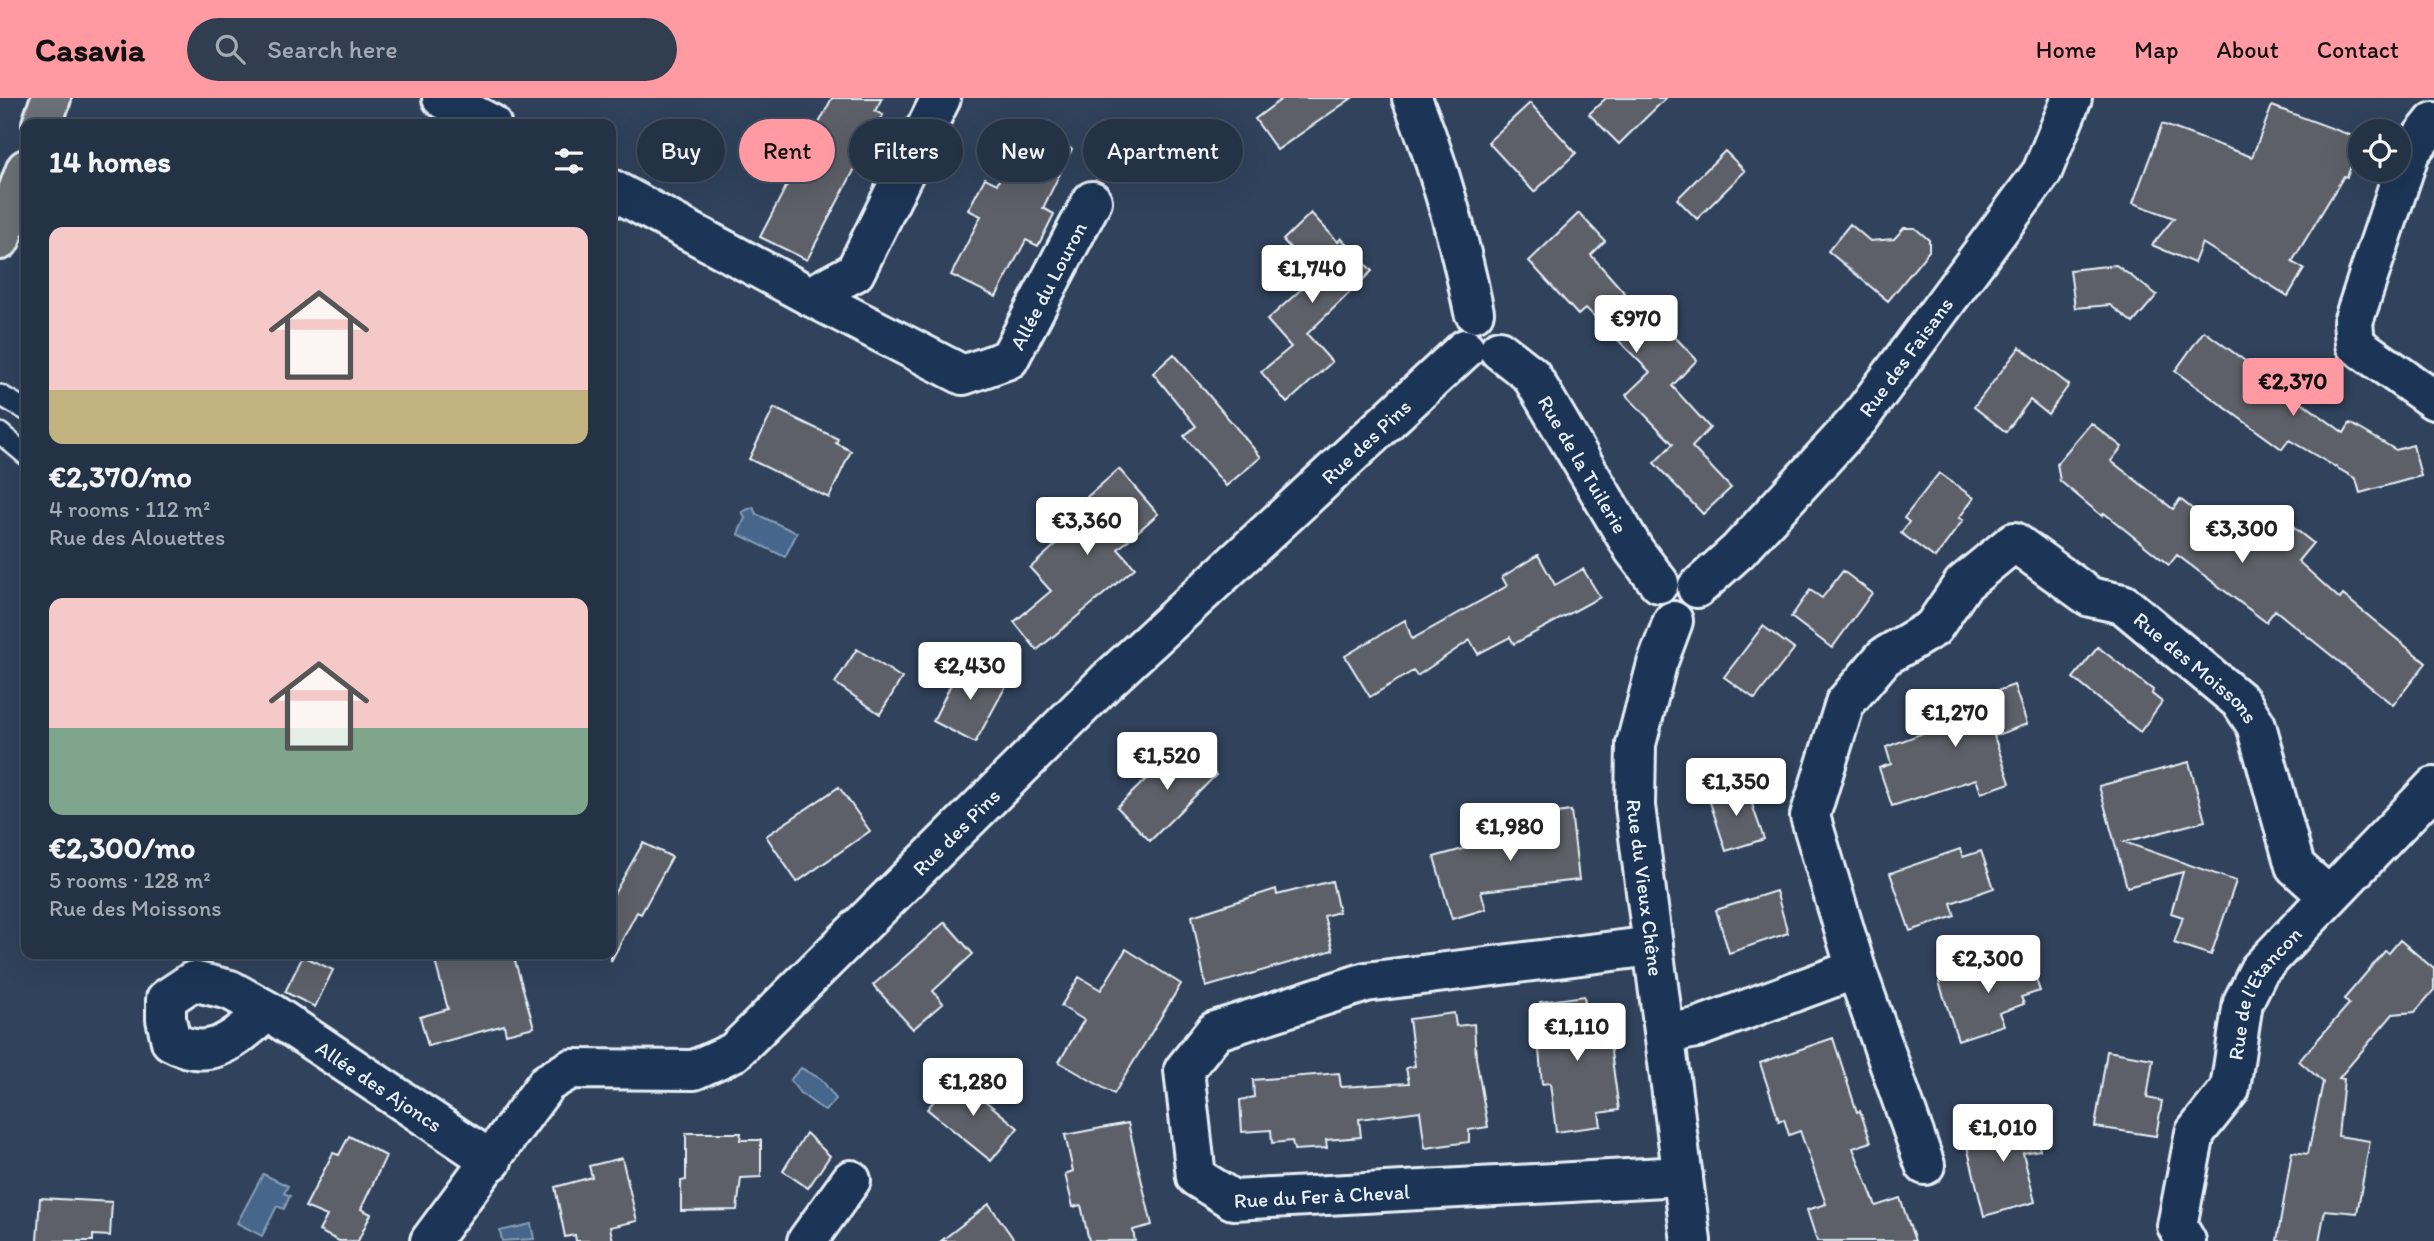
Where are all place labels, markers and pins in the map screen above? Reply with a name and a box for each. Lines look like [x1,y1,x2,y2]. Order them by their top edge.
pin: €1,740 [1255,246,1369,305]
pin: €970 [1595,296,1677,355]
pin: €2,370 [2236,358,2350,418]
pin: €3,360 [1030,498,1144,557]
pin: €3,300 [2185,505,2299,565]
pin: €2,430 [913,642,1027,702]
pin: €1,270 [1898,690,2012,749]
pin: €1,520 [1110,732,1224,792]
pin: €1,350 [1679,758,1793,818]
pin: €1,980 [1453,804,1567,863]
pin: €2,300 [1931,936,2045,995]
pin: €1,110 [1520,1004,1634,1063]
pin: €1,280 [916,1058,1030,1118]
pin: €1,010 [1946,1104,2060,1164]

